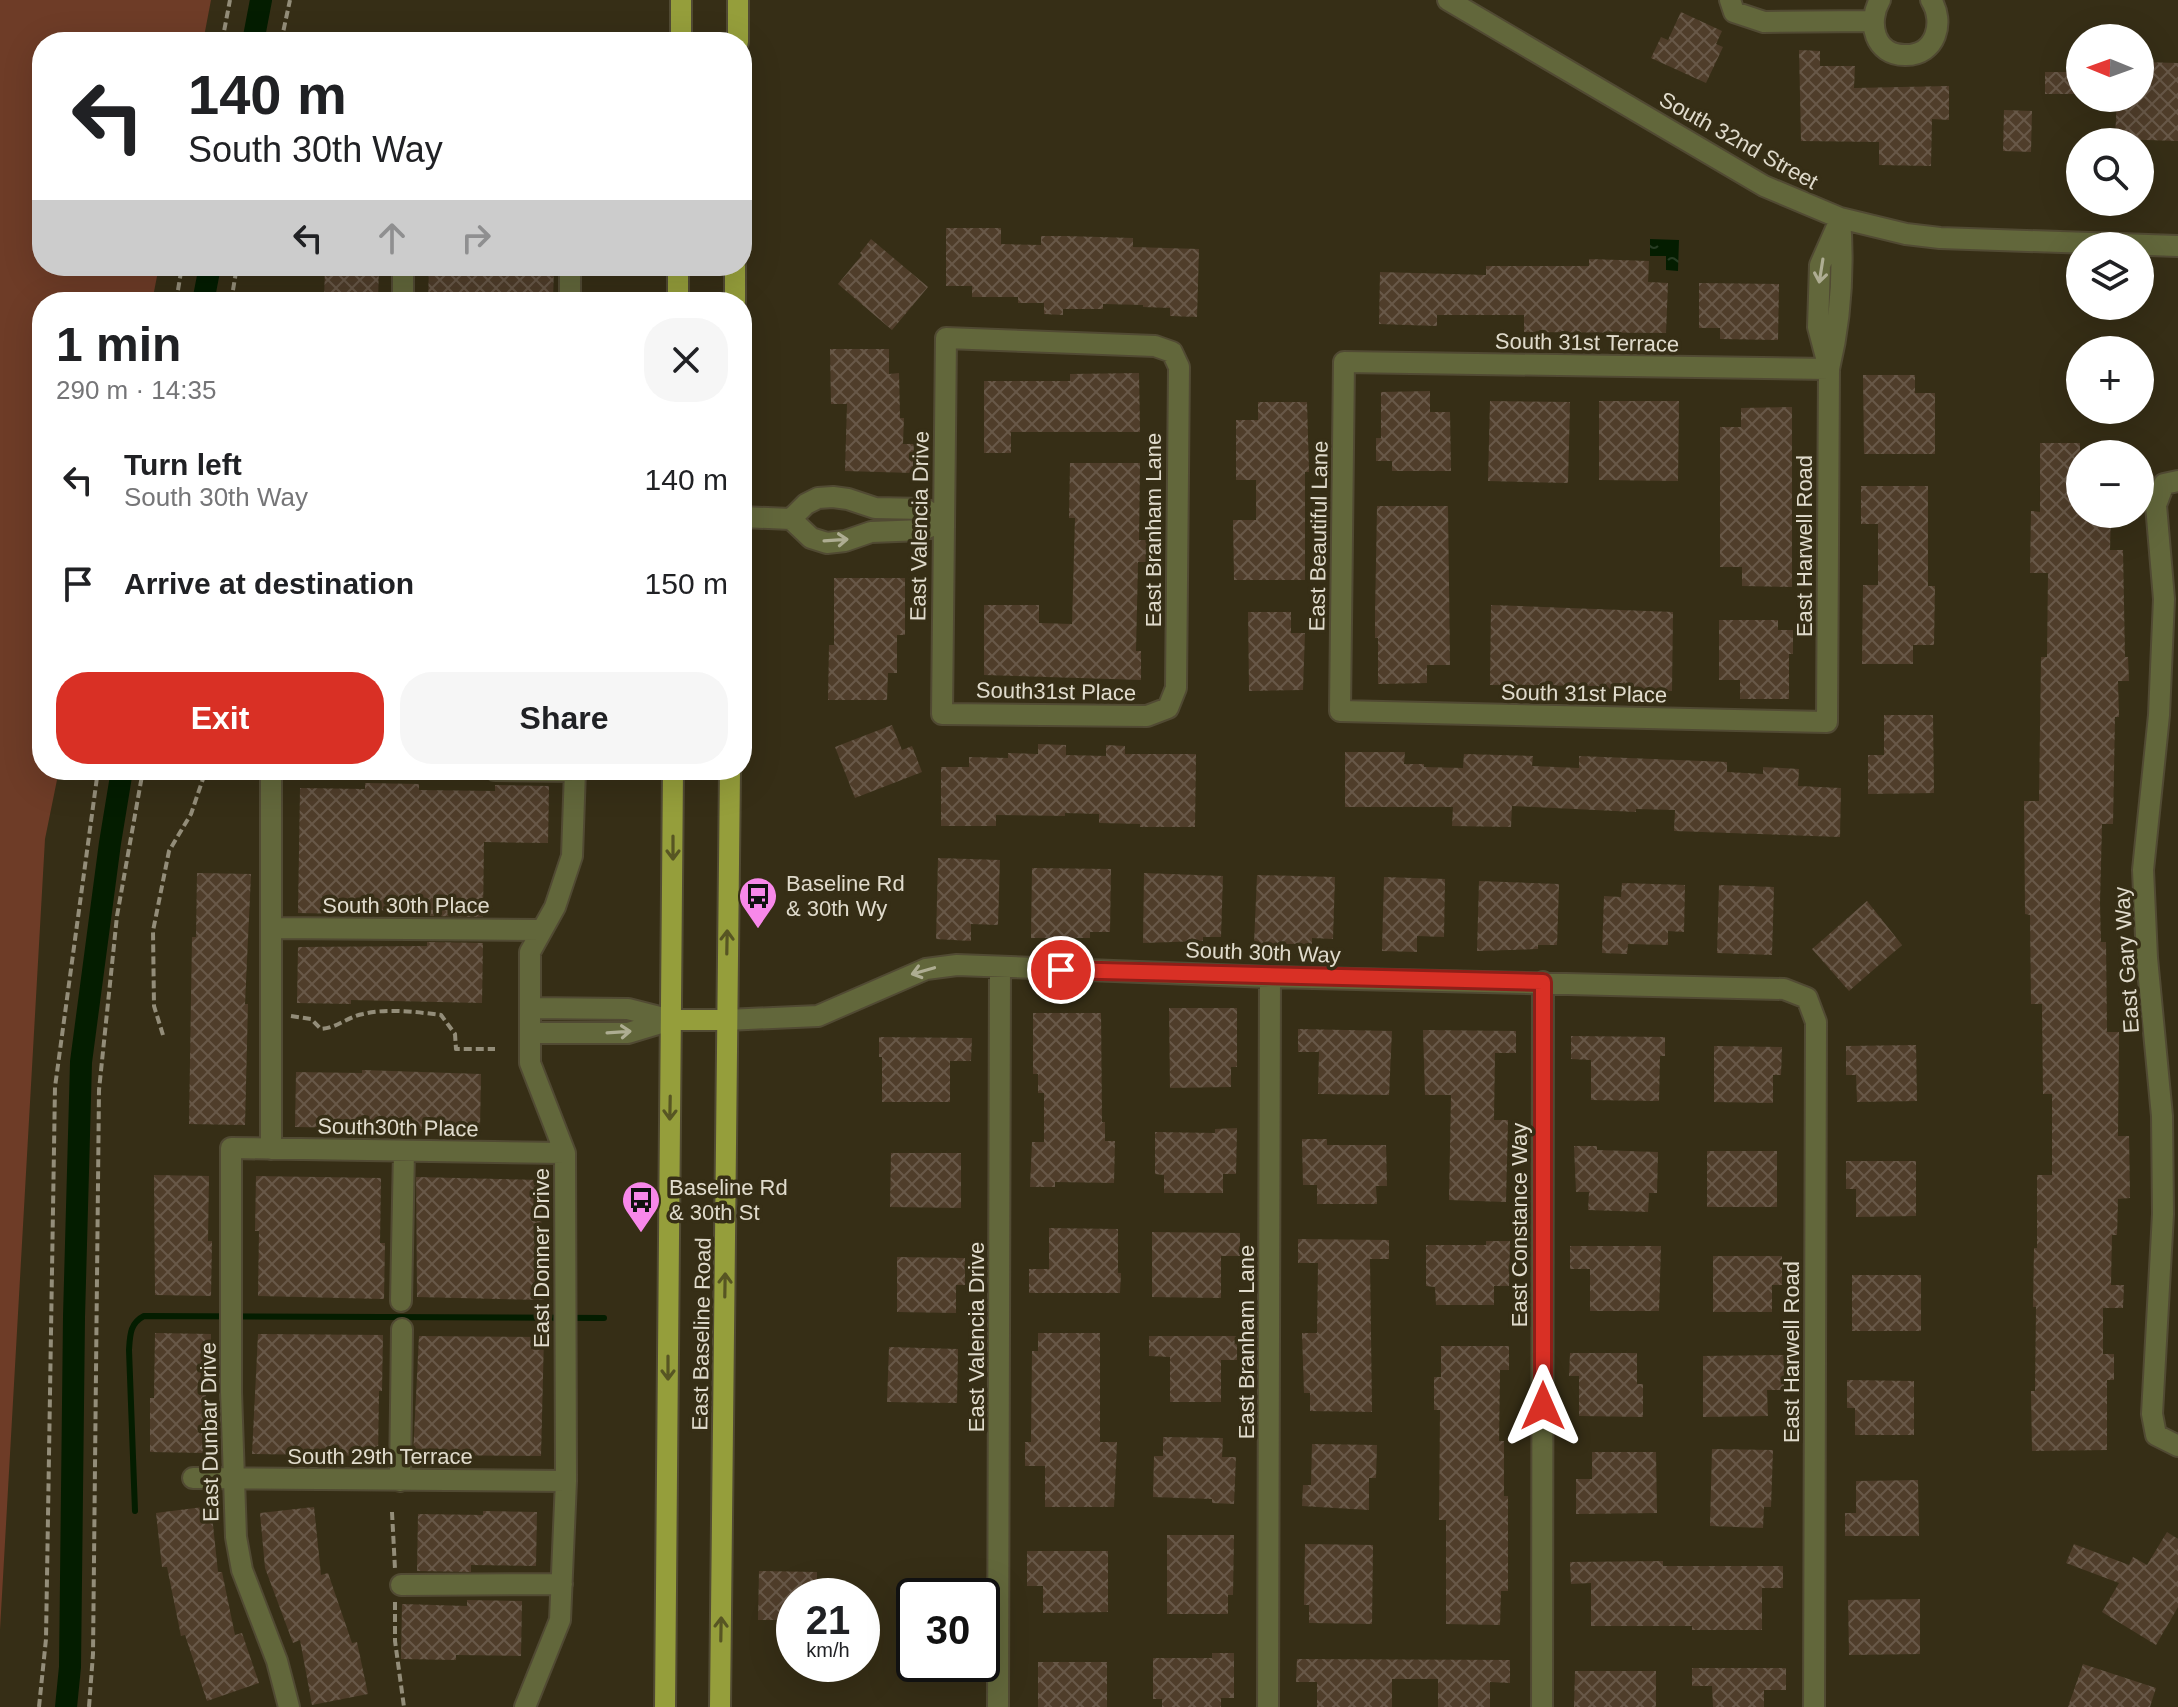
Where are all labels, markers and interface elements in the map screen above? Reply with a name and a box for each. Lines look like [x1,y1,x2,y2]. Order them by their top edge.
north arrow [2066,24,2154,112]
map controls [2066,24,2154,528]
text: 140 m [188,63,347,126]
icon: left [56,64,160,168]
street label: South 32nd Street [1655,87,1822,194]
button: search [2066,128,2154,216]
text: South 30th Way [188,129,443,170]
icon: left [286,216,330,260]
icon: ahead [370,216,414,260]
icon: right [454,216,498,260]
button: layers [2066,232,2154,320]
one-way arrow [1813,258,1828,283]
text: 1 min [56,318,181,371]
button: close [644,318,728,402]
street label: South 31st Terrace [1495,328,1679,357]
button: + [2066,336,2154,424]
text: 290 m · 14:35 [56,375,216,405]
street label: East Valencia Drive [905,431,934,621]
street label: East Branham Lane [1141,433,1166,627]
street label: East Beautiful Lane [1304,440,1333,632]
button: − [2066,440,2154,528]
text: Turn left [124,448,242,481]
street label: East Harwell Road [1792,455,1817,637]
icon: left [56,458,100,502]
text: 140 m [645,463,728,496]
text: South 30th Way [124,482,308,512]
one-way arrow [823,532,849,547]
icon: arrive [56,562,100,606]
text: Arrive at destination [124,567,414,600]
text: 150 m [645,567,728,600]
button: Exit [56,672,384,764]
button: Share [400,672,728,764]
street label: South31st Place [976,678,1136,705]
street label: South 31st Place [1501,680,1667,707]
one-way arrow [665,834,681,861]
place label: Baseline Rd & 30th Wy [786,871,905,921]
bus stop icon: Baseline Rd & 30th Wy [737,875,779,930]
street label: East Gary Way [2109,886,2144,1034]
street label: South 30th Place [322,893,490,918]
one-way arrow [719,929,735,956]
pin [1027,936,1095,1004]
street label: South 30th Way [1185,937,1341,968]
icon: arrive [1039,948,1083,992]
one-way arrow [911,965,936,980]
one-way arrow [605,1024,632,1039]
one-way arrow [663,1094,678,1121]
street label: South30th Place [317,1114,479,1141]
street label: East Constance Way [1507,1123,1532,1327]
street label: East Donner Drive [529,1168,554,1348]
place label: Baseline Rd & 30th St [669,1175,788,1225]
bus stop icon: Baseline Rd & 30th St [620,1179,662,1234]
street label: East Baseline Road [687,1237,716,1431]
street label: East Valencia Drive [964,1242,989,1432]
street label: East Branham Lane [1234,1245,1259,1439]
street label: East Harwell Road [1779,1261,1804,1443]
one-way arrow [717,1272,733,1299]
street label: East Dunbar Drive [195,1342,224,1522]
one-way arrow [660,1354,676,1381]
position arrow [1501,1364,1585,1448]
street label: South 29th Terrace [287,1444,473,1469]
speed limit sign: 30 [896,1578,1000,1682]
text: 21 [806,1598,850,1642]
one-way arrow [713,1616,729,1643]
text: km/h [806,1639,850,1661]

